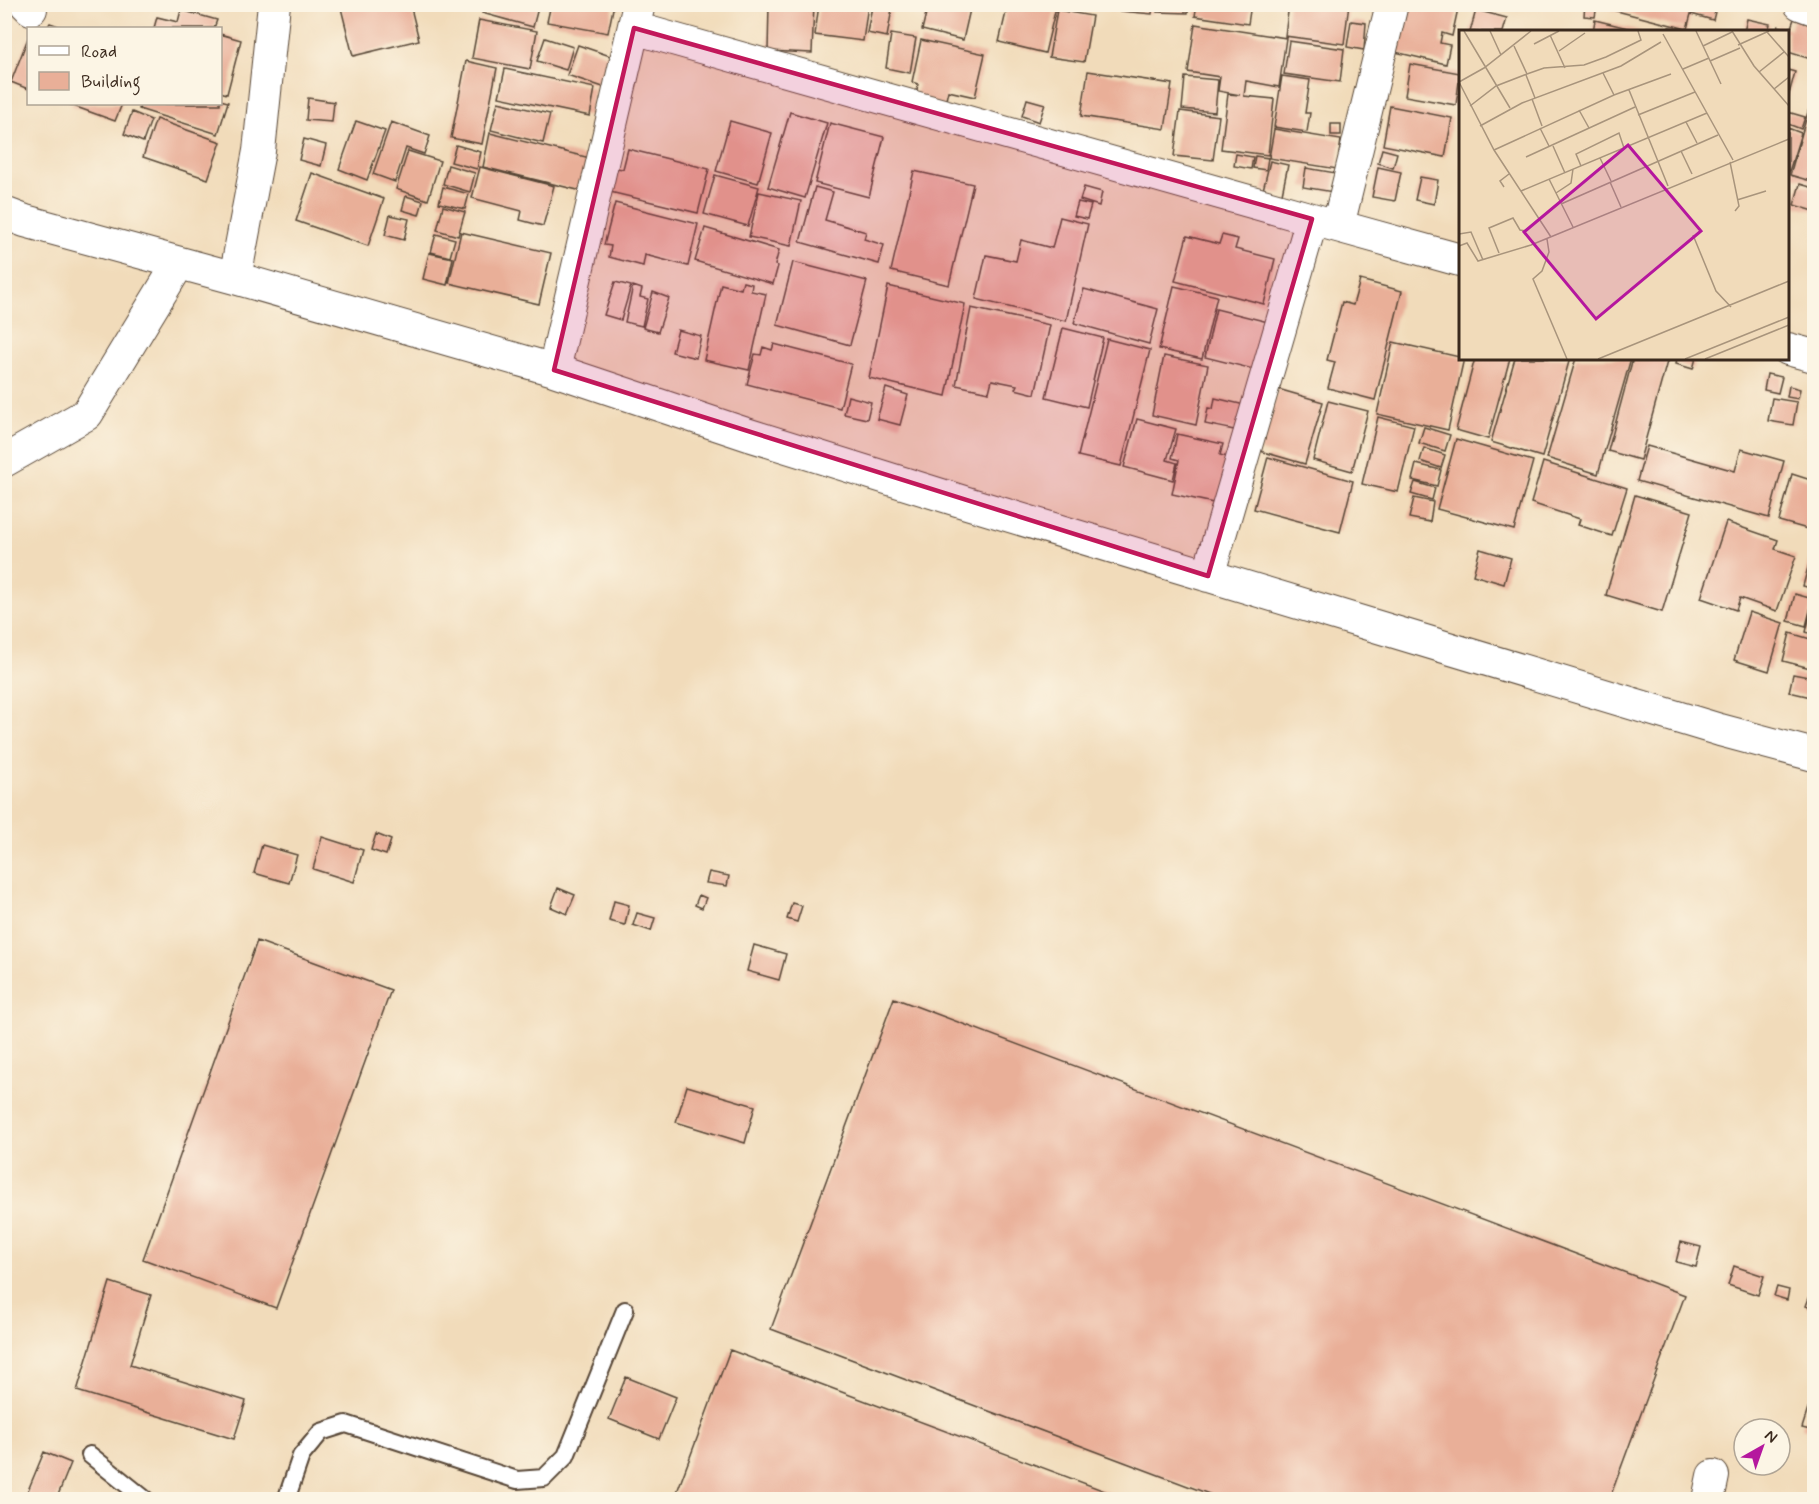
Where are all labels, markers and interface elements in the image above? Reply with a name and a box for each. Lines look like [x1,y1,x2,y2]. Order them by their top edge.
legend [27,27,222,105]
inset map [1459,30,1789,360]
text: Road [81,40,117,64]
text: Building [81,70,141,96]
north arrow [1732,1417,1792,1477]
text: N [1760,1425,1782,1448]

